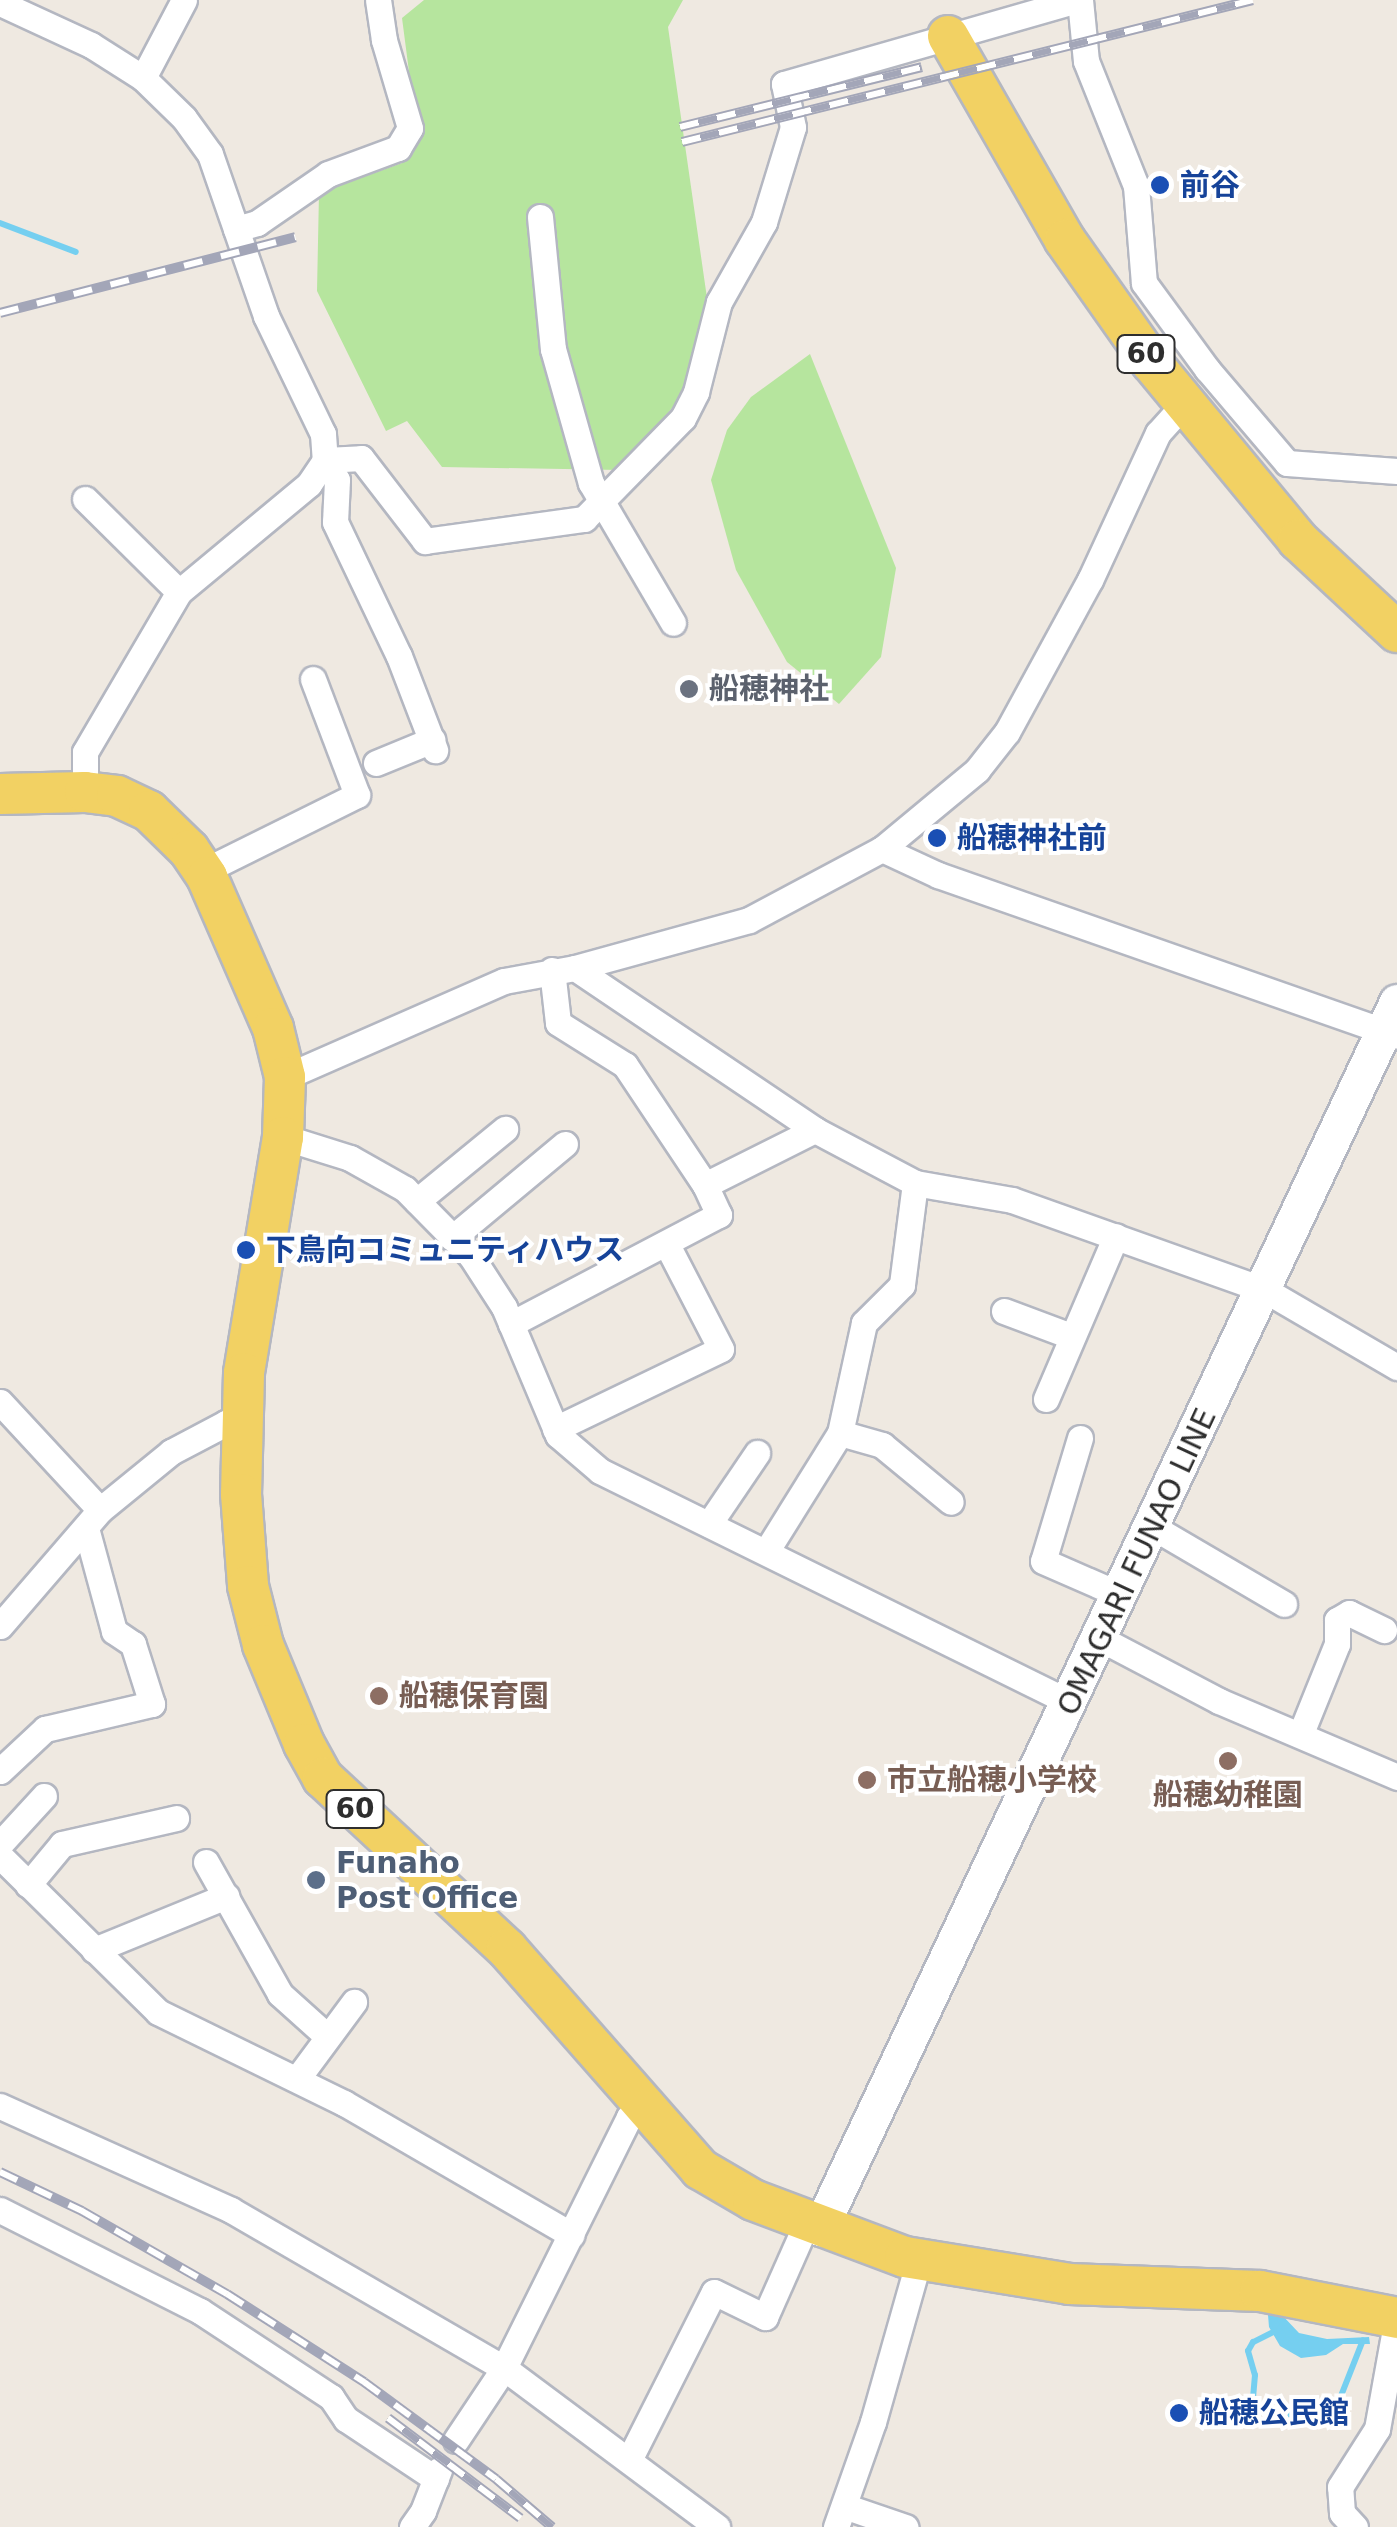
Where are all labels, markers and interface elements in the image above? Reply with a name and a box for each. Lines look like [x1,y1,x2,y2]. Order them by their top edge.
place label: 前谷 [1180,167,1240,203]
marker: 前谷 [1149,174,1171,196]
road number: 60 [1116,331,1176,377]
place label: 船穂神社 [709,671,829,707]
marker: 船穂神社 [678,678,700,700]
place label: 船穂神社前 [957,820,1107,856]
marker: 船穂神社前 [926,827,948,849]
place label: 下鳥向コミュニティハウス [266,1232,626,1268]
marker: 下鳥向コミュニティハウス [235,1239,257,1261]
street label: OMAGARI FUNAO LINE [1050,1403,1224,1721]
place label: 船穂保育園 [399,1678,549,1714]
marker: 船穂保育園 [368,1685,390,1707]
marker: 船穂幼稚園 [1217,1750,1239,1772]
place label: 市立船穂小学校 [887,1762,1097,1798]
marker: 市立船穂小学校 [856,1769,878,1791]
place label: 船穂幼稚園 [1153,1777,1303,1813]
road number: 60 [325,1786,385,1832]
place label: Funaho Post Office [336,1845,518,1916]
marker: Funaho Post Office [305,1869,327,1891]
place label: 船穂公民館 [1199,2395,1349,2431]
marker: 船穂公民館 [1168,2402,1190,2424]

